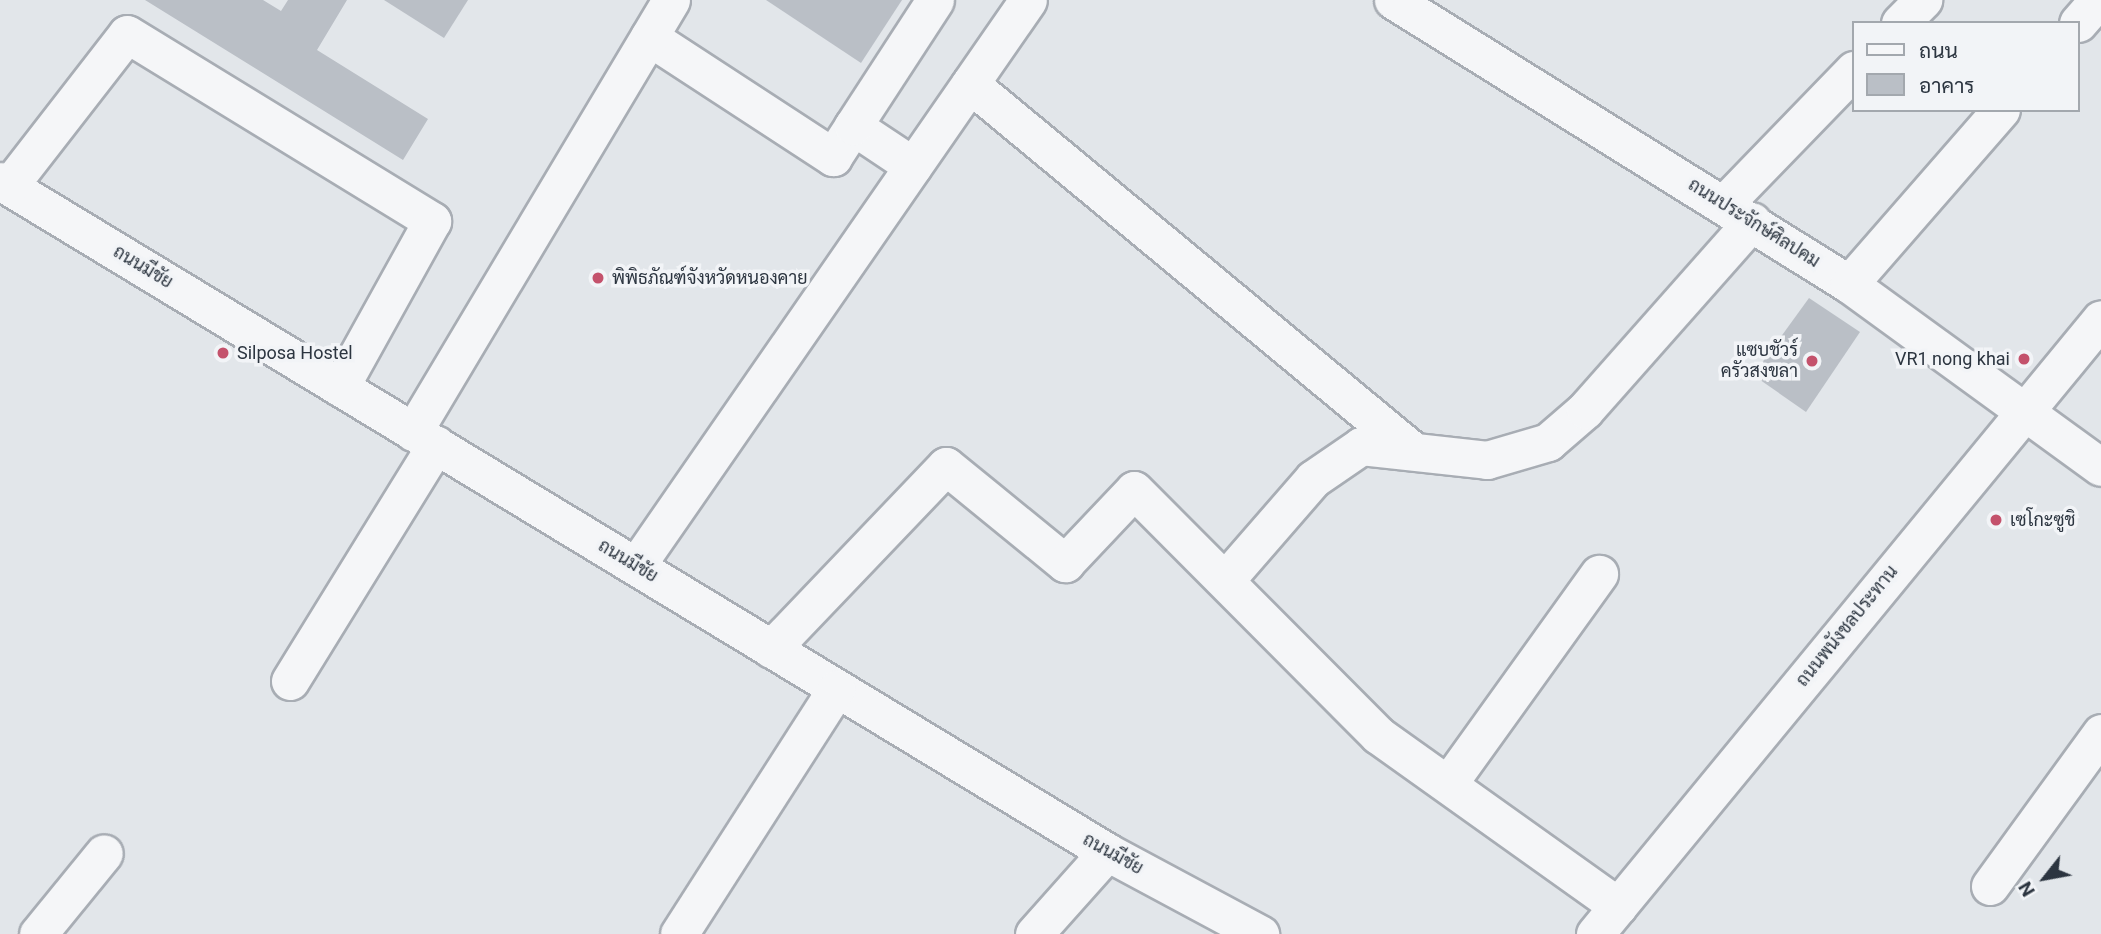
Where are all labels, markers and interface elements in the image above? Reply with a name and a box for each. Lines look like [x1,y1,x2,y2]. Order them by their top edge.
legend [1853,21,2080,112]
text: ถนน [1919,39,1958,63]
text: อาคาร [1919,74,1975,98]
street label: ถนนประจักษ์ศิลปคม [1684,174,1824,272]
street label: ถนนมีชัย [109,241,177,293]
place label: พิพิธภัณฑ์จังหวัดหนองคาย [612,267,807,289]
marker: พิพิธภัณฑ์จังหวัดหนองคาย [590,270,606,286]
place label: แซบชัวร์ ครัวสงขลา [1721,340,1798,382]
place label: Silposa Hostel [237,342,353,364]
marker: Silposa Hostel [215,345,231,361]
place label: VR1 nong khai [1895,348,2010,370]
marker: VR1 nong khai [2016,351,2032,367]
marker: แซบชัวร์ ครัวสงขลา [1804,353,1820,369]
place label: เซโกะซูชิ [2010,509,2075,531]
marker: เซโกะซูชิ [1988,512,2004,528]
street label: ถนนมีชัย [594,535,662,587]
street label: ถนนพนังชลประทาน [1792,561,1902,691]
street label: ถนนมีชัย [1079,829,1147,879]
north arrow [2010,843,2080,913]
text: N [2013,877,2040,901]

